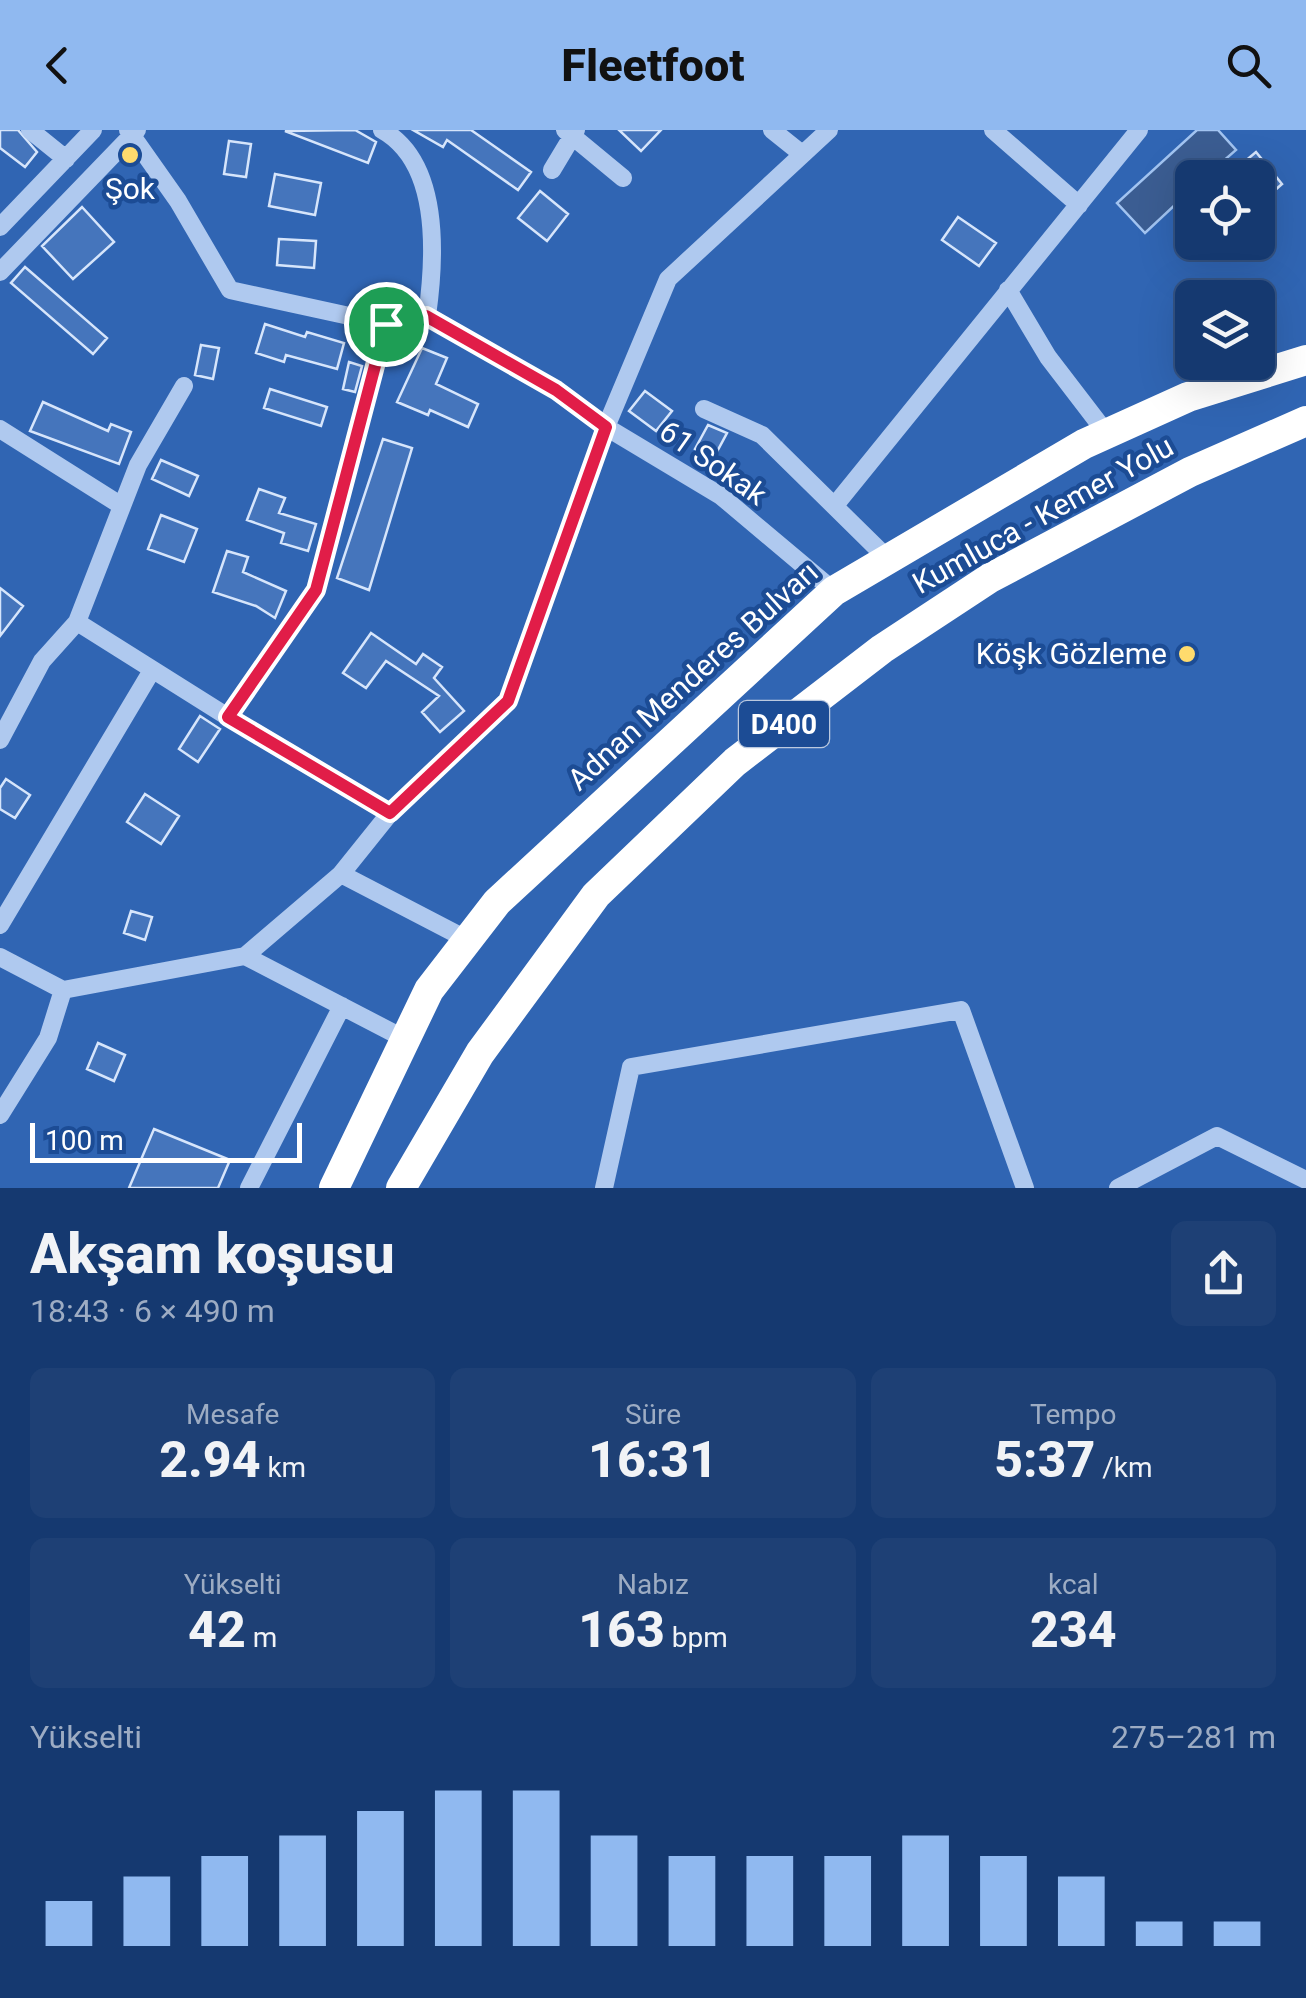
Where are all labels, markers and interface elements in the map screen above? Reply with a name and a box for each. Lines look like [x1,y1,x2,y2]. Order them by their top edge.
icon: back [30,38,85,93]
icon: search [1221,38,1276,93]
text: Fleetfoot [561,39,745,92]
marker: Şok [119,144,141,166]
map controls [1175,160,1275,380]
button: locate [1175,160,1275,260]
place label: Şok [105,171,156,206]
button: layers [1175,280,1275,380]
pin [344,282,429,367]
icon: arrive [359,297,414,352]
street label: 61 Sokak [653,413,774,513]
street label: Kumluca - Kemer Yolu [906,428,1179,601]
street label: Adnan Menderes Bulvarı [560,554,825,797]
place label: Köşk Gözleme [976,636,1167,671]
marker: Köşk Gözleme [1176,643,1198,665]
road number: D400 [739,701,829,747]
scale bar [30,1118,302,1162]
text: 100 m [45,1124,124,1157]
button: share [1171,1221,1276,1326]
text: Akşam koşusu [30,1222,395,1286]
text: 18:43 · 6 × 490 m [30,1292,275,1330]
text: Mesafe [186,1398,279,1431]
text: Süre [625,1398,681,1431]
text: Tempo [1030,1398,1117,1431]
text: 2.94 [159,1431,260,1489]
text: 16:31 [588,1431,718,1489]
text: 5:37 [994,1431,1095,1489]
text: km [260,1451,306,1484]
text: /km [1095,1451,1152,1484]
text: Yükselti [184,1568,282,1601]
text: Nabız [617,1568,689,1601]
text: kcal [1048,1568,1099,1601]
text: 42 [188,1601,246,1659]
text: 163 [578,1601,665,1659]
text: 234 [1030,1601,1117,1659]
text: m [246,1621,277,1654]
text: bpm [665,1621,728,1654]
text: Yükselti [30,1718,142,1756]
text: 275–281 m [1111,1718,1276,1756]

